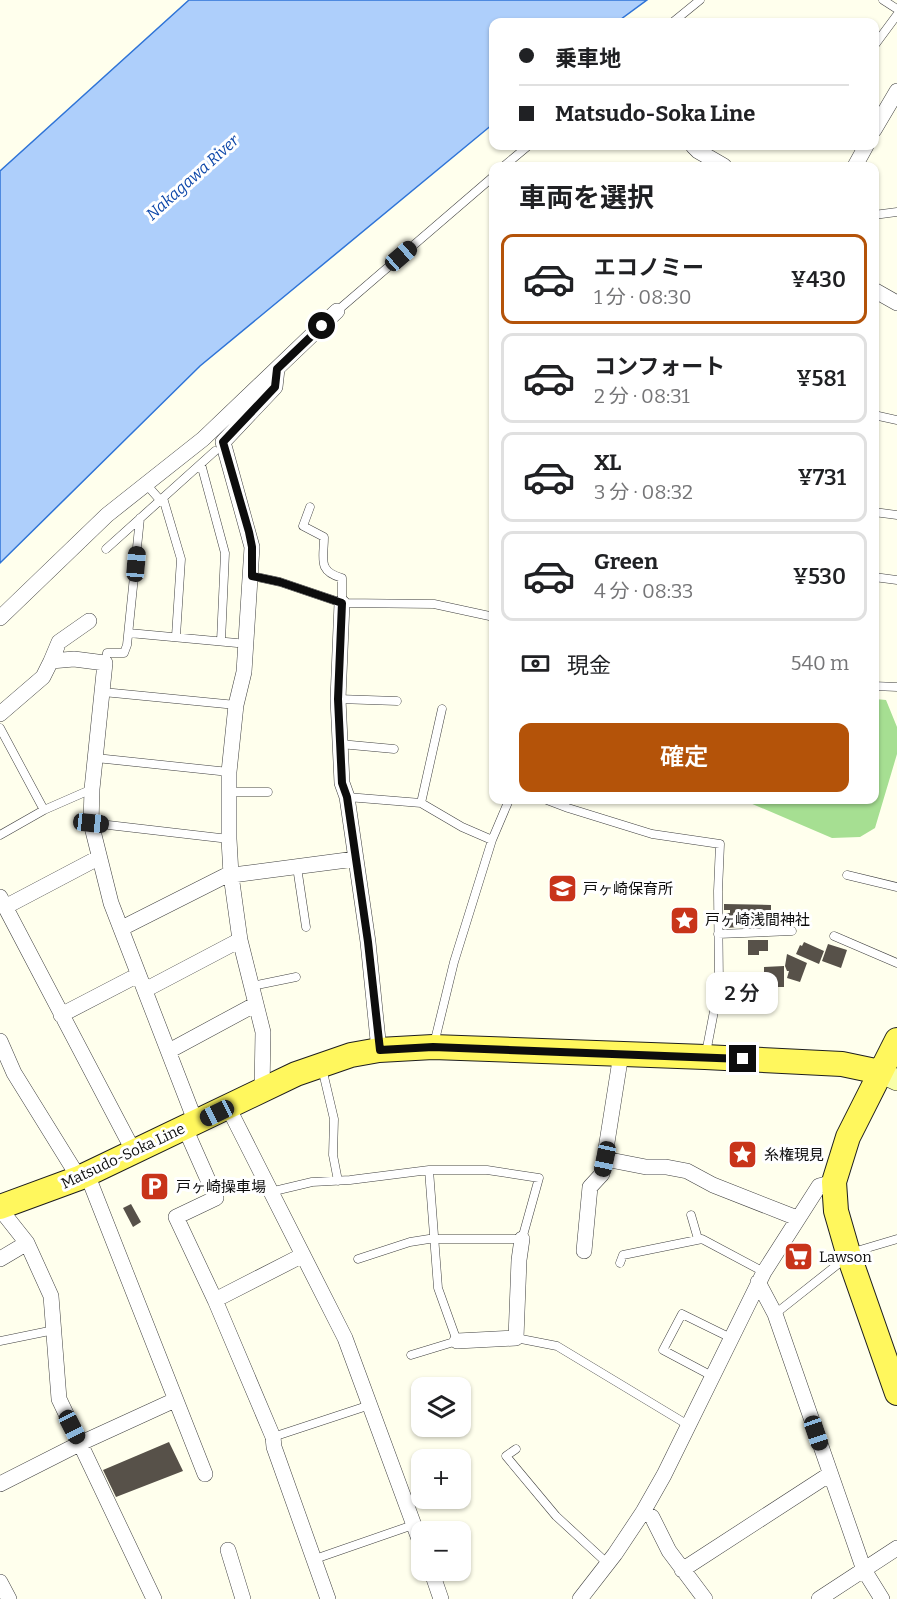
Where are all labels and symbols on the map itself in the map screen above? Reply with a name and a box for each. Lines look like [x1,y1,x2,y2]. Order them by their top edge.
water label: Nakagawa River [142,130,244,224]
car [382,237,420,275]
route start [308,312,335,339]
car [125,545,147,583]
car [72,812,110,834]
school or university icon: 戸ヶ崎保育所 [546,873,578,905]
place label: 戸ヶ崎保育所 [583,880,673,898]
place icon: 戸ヶ崎浅間神社 [668,904,700,936]
place label: 戸ヶ崎浅間神社 [705,911,810,929]
callout: 2 分 [707,972,779,1014]
route end [729,1045,756,1072]
car [197,1097,237,1129]
street label: Matsudo-Soka Line [58,1119,188,1193]
place icon: 糸権現見 [727,1139,759,1171]
car [592,1140,618,1178]
place label: 糸権現見 [764,1146,824,1164]
parking icon: 戸ヶ崎操車場 [139,1171,171,1203]
place label: 戸ヶ崎操車場 [176,1178,266,1196]
supermarket icon: Lawson [782,1241,814,1273]
place label: Lawson [819,1248,872,1266]
car [56,1407,88,1447]
car [802,1413,830,1453]

